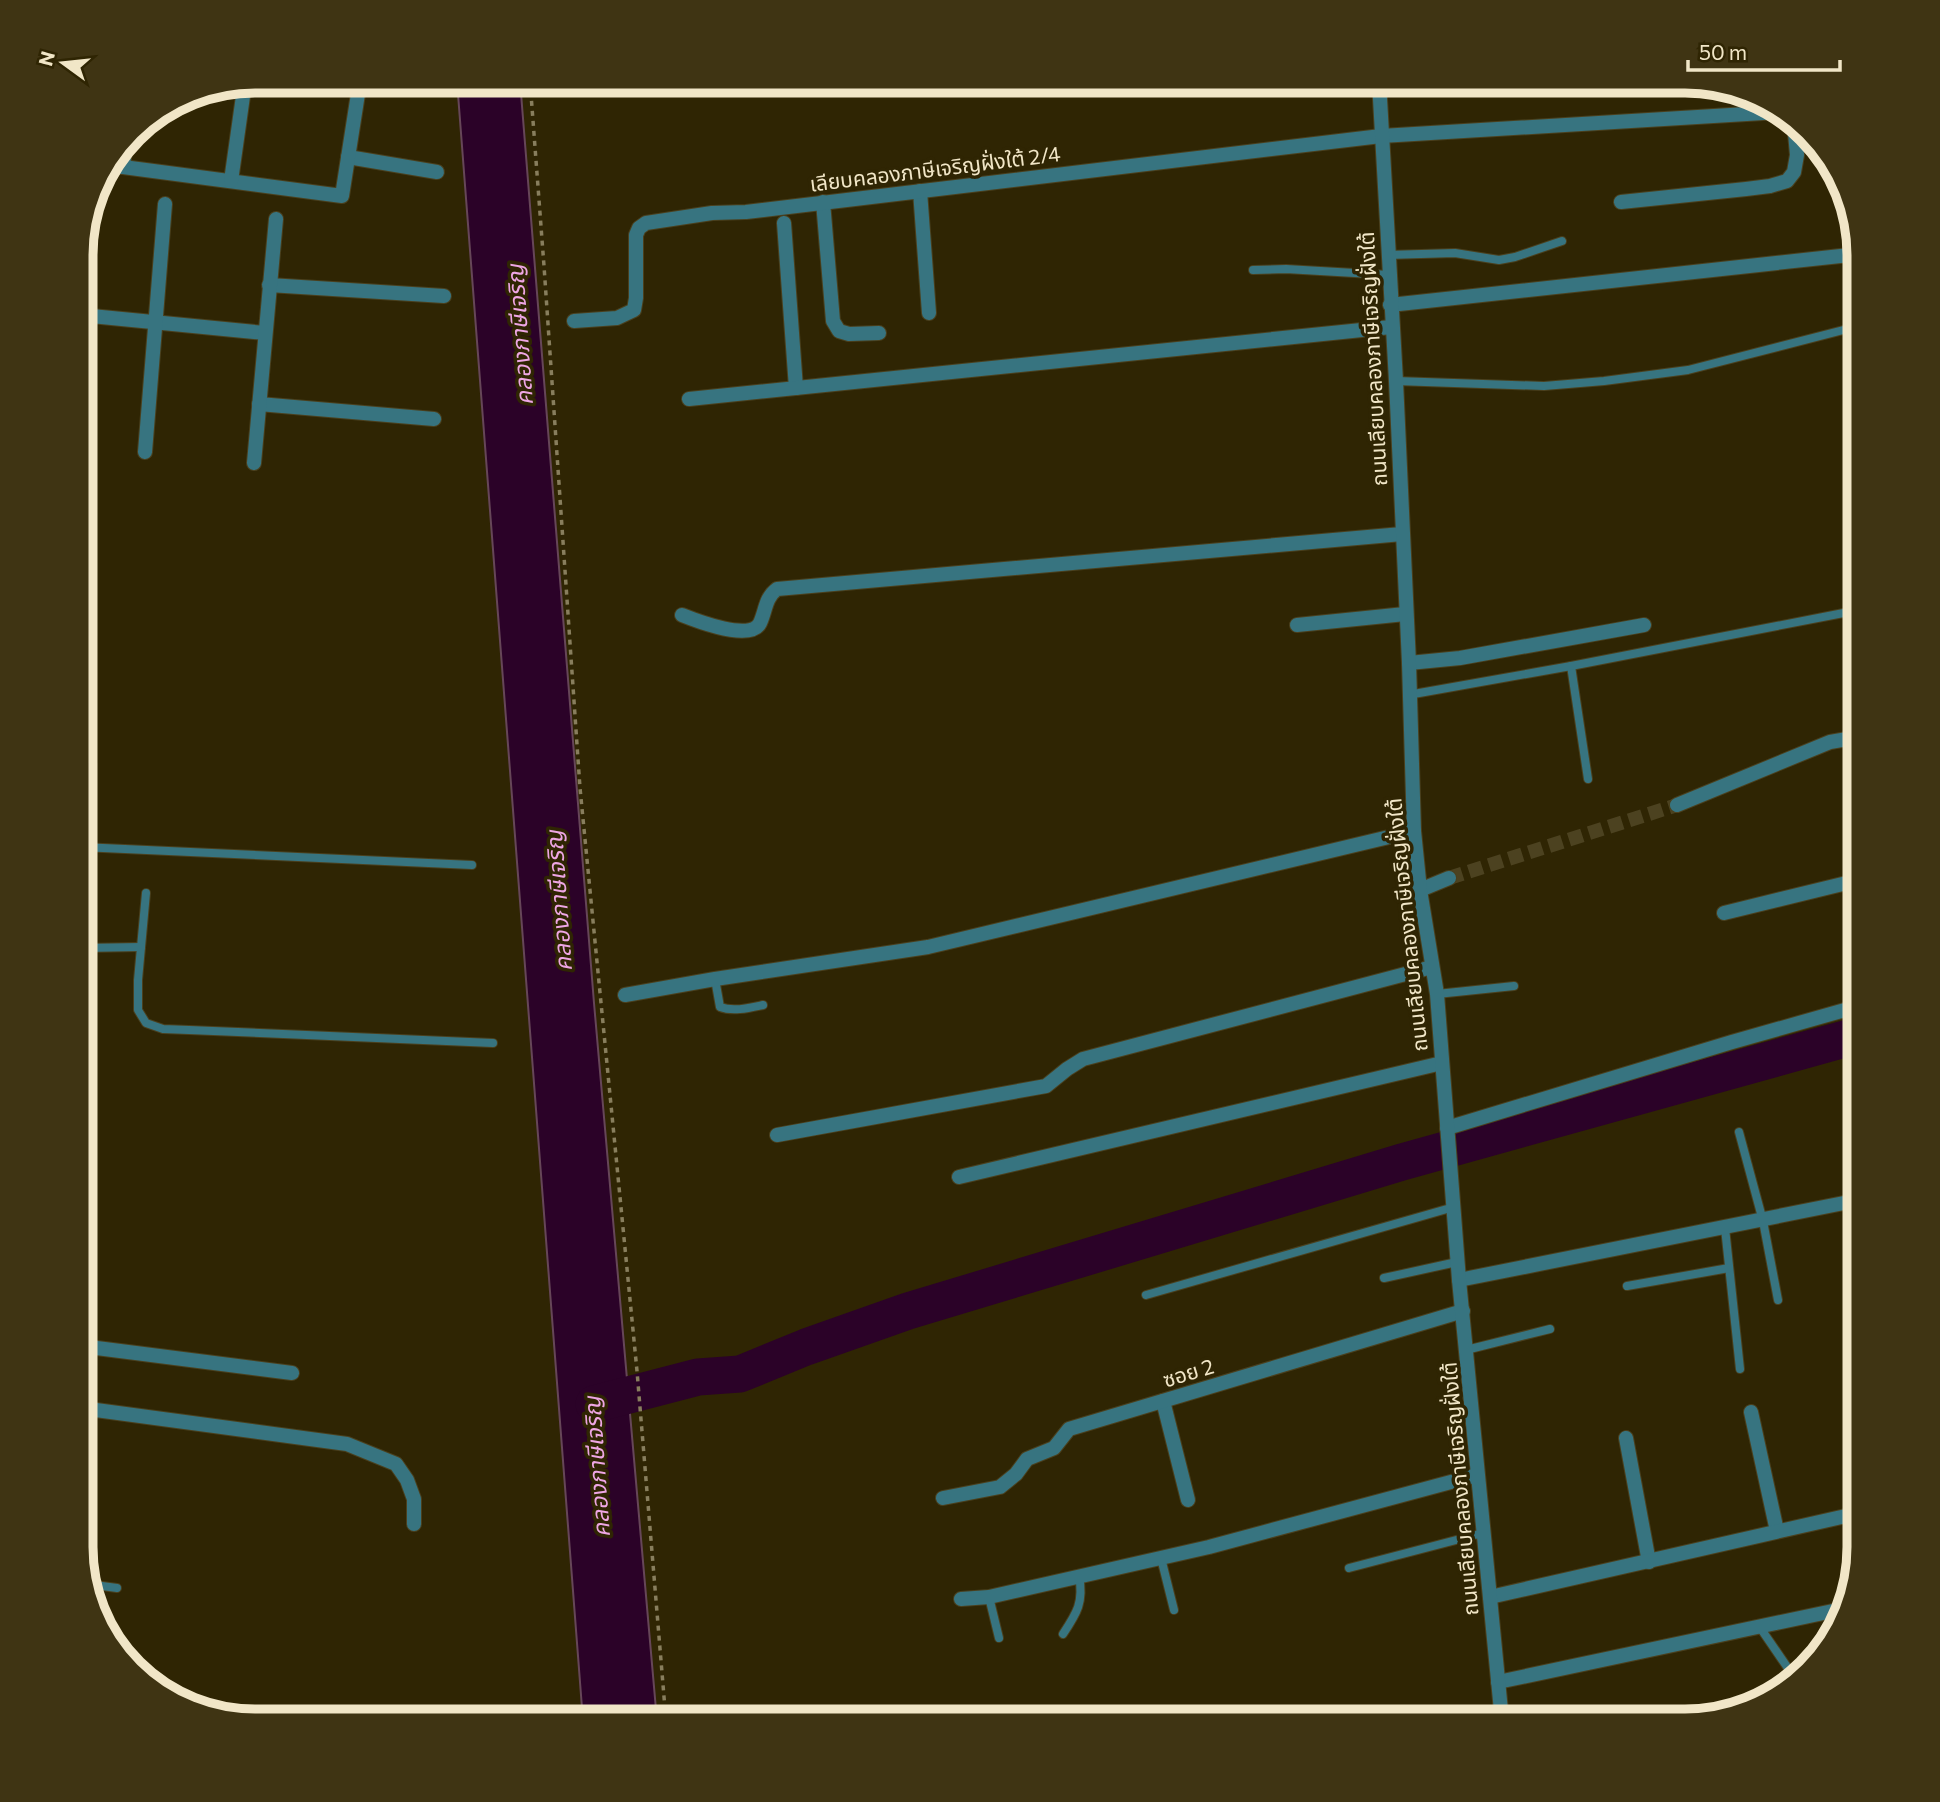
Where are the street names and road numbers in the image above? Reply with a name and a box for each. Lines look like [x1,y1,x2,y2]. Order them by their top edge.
street label: เลียบคลองภาษีเจริญฝั่งใต้ 2/4 [808,140,1062,196]
street label: ถนนเลียบคลองภาษีเจริญฝั่งใต้ [1353,231,1391,487]
street label: ถนนเลียบคลองภาษีเจริญฝั่งใต้ [1380,797,1432,1053]
street label: ซอย 2 [1160,1352,1216,1392]
street label: ถนนเลียบคลองภาษีเจริญฝั่งใต้ [1435,1361,1483,1617]

